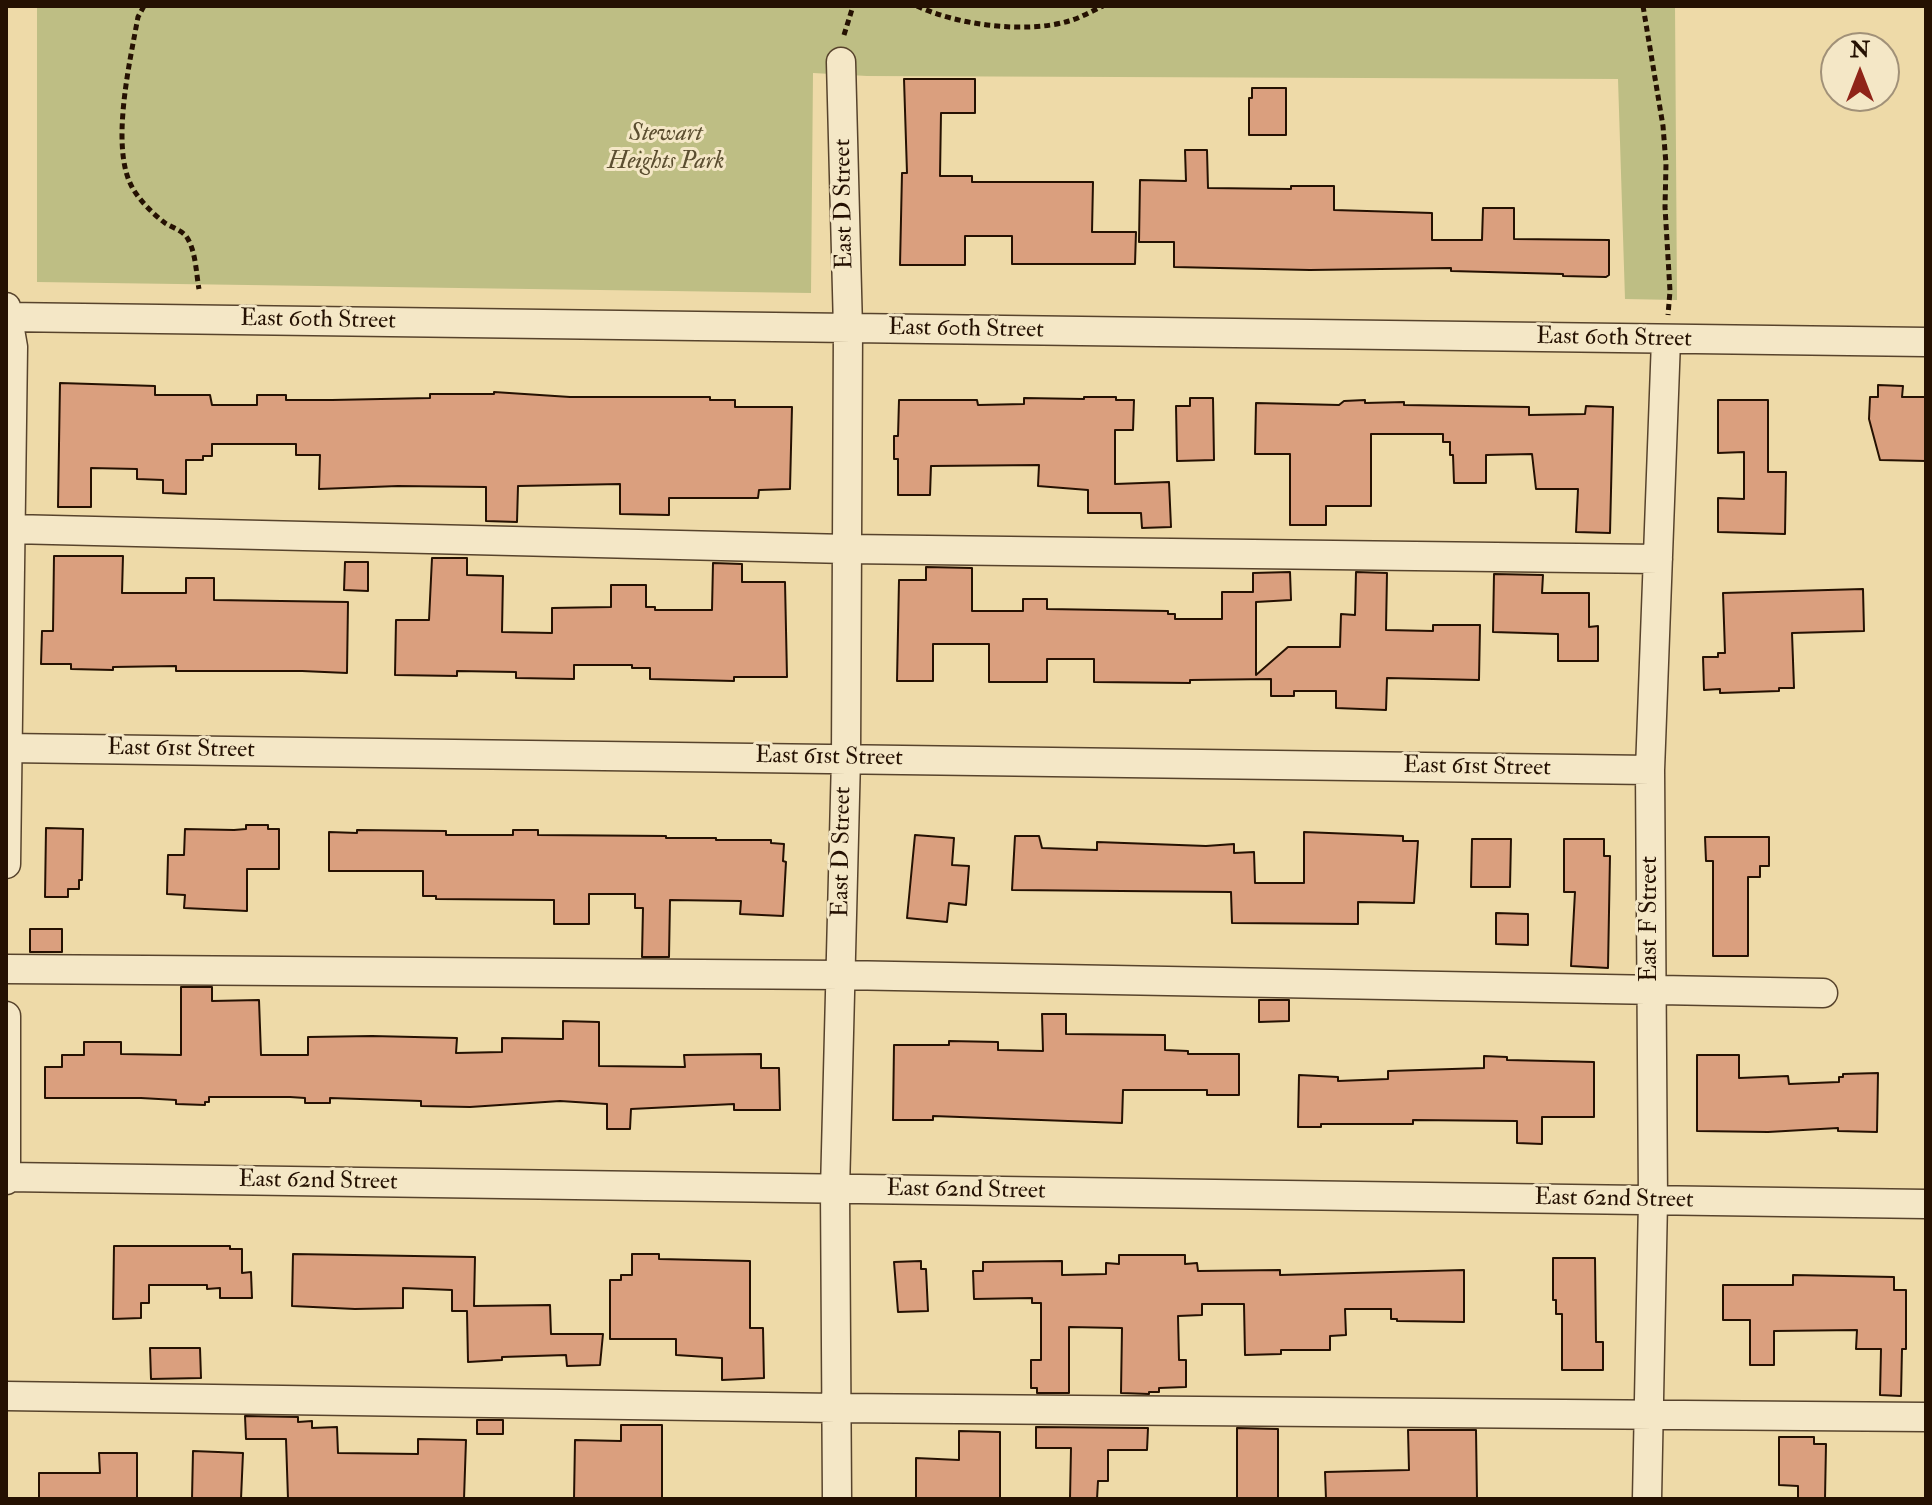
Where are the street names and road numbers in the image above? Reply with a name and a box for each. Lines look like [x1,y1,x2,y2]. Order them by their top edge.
street label: East D Street [829,138,861,270]
street label: East 60th Street [240,305,396,337]
street label: East 60th Street [888,314,1044,346]
street label: East 60th Street [1536,323,1692,355]
street label: East 61st Street [107,734,255,766]
street label: East 61st Street [755,742,903,774]
street label: East 61st Street [1403,752,1551,784]
street label: East D Street [827,786,859,918]
street label: East F Street [1637,856,1665,982]
street label: East 62nd Street [238,1166,398,1198]
street label: East 62nd Street [886,1175,1046,1207]
street label: East 62nd Street [1534,1184,1694,1216]

